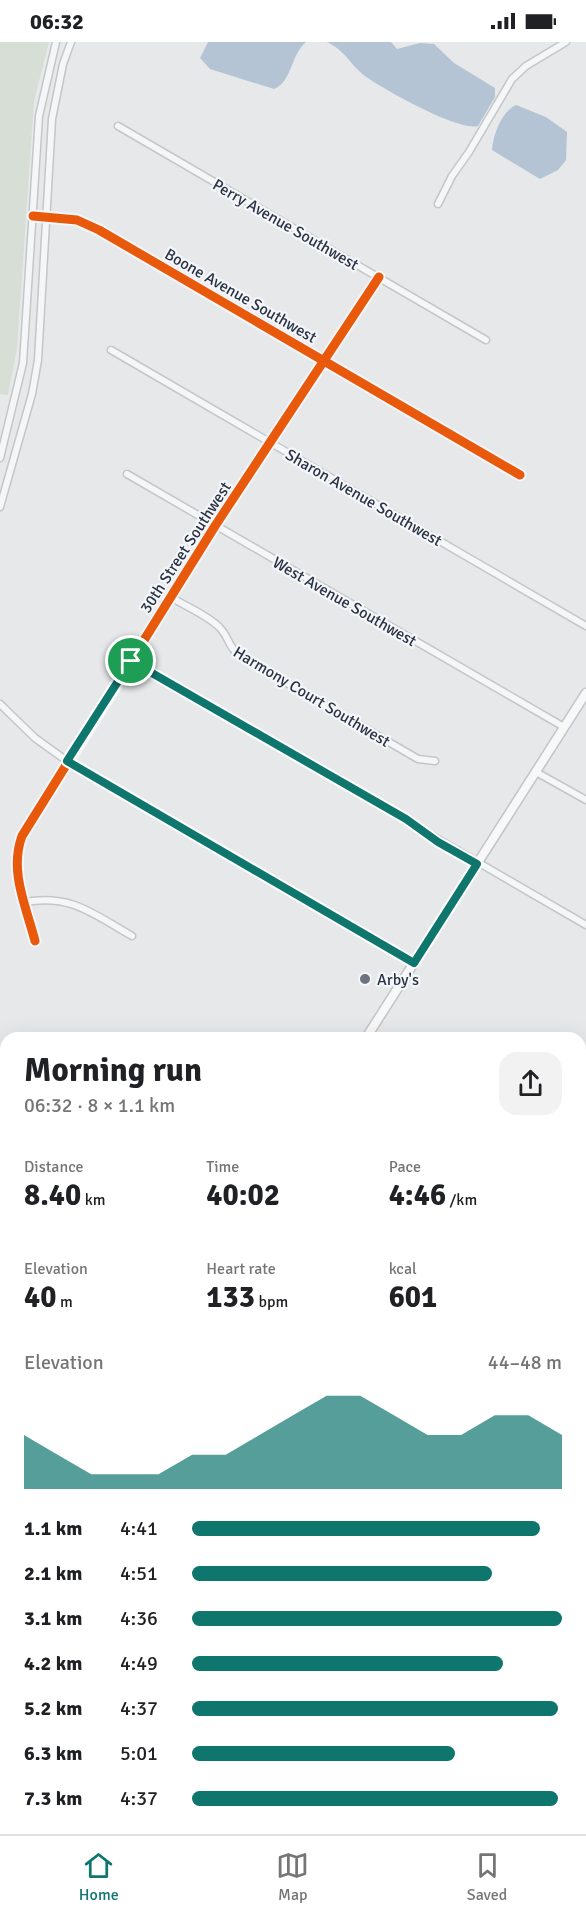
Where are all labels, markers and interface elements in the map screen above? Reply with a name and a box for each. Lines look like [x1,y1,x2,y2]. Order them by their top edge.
text: 06:32 [30,8,84,35]
street label: Perry Avenue Southwest [209,175,362,275]
street label: Boone Avenue Southwest [161,244,320,348]
street label: Sharon Avenue Southwest [282,445,446,551]
street label: 30th Street Southwest [136,478,236,617]
street label: West Avenue Southwest [269,553,420,651]
pin [105,635,156,686]
street label: Harmony Court Southwest [230,642,394,752]
icon: arrive [114,644,147,677]
place label: Arby's [377,970,419,990]
marker: Arby's [358,972,372,986]
text: Morning run [24,1050,202,1091]
button: share [499,1052,562,1115]
text: 06:32 · 8 × 1.1 km [24,1093,175,1118]
text: Distance [24,1157,84,1177]
text: Time [206,1157,239,1177]
text: Pace [389,1157,421,1177]
text: 8.40 [24,1177,81,1214]
text: 40:02 [206,1177,280,1214]
text: 4:46 [389,1177,446,1214]
text: km [81,1190,106,1210]
text: /km [446,1190,477,1210]
text: Elevation [24,1259,88,1279]
text: Heart rate [206,1259,276,1279]
text: kcal [389,1259,417,1279]
text: 40 [24,1279,56,1316]
text: 133 [206,1279,255,1316]
text: 601 [389,1279,437,1316]
text: m [56,1292,73,1312]
text: bpm [255,1292,288,1312]
text: Elevation [24,1350,104,1375]
text: 44–48 m [488,1350,562,1375]
text: 1.1 km [24,1516,82,1541]
text: 4:41 [120,1516,158,1541]
text: 2.1 km [24,1561,82,1586]
text: 4:51 [120,1561,158,1586]
text: 3.1 km [24,1606,82,1631]
text: 4:36 [120,1606,158,1631]
text: 4.2 km [24,1651,82,1676]
text: 4:49 [120,1651,158,1676]
text: 5.2 km [24,1696,82,1721]
text: 4:37 [120,1696,158,1721]
text: 6.3 km [24,1741,82,1766]
text: 5:01 [120,1741,158,1766]
text: 7.3 km [24,1786,82,1811]
text: 4:37 [120,1786,158,1811]
tab: Home [79,1849,119,1905]
tab: Map [276,1849,309,1905]
tab: Saved [467,1849,507,1905]

